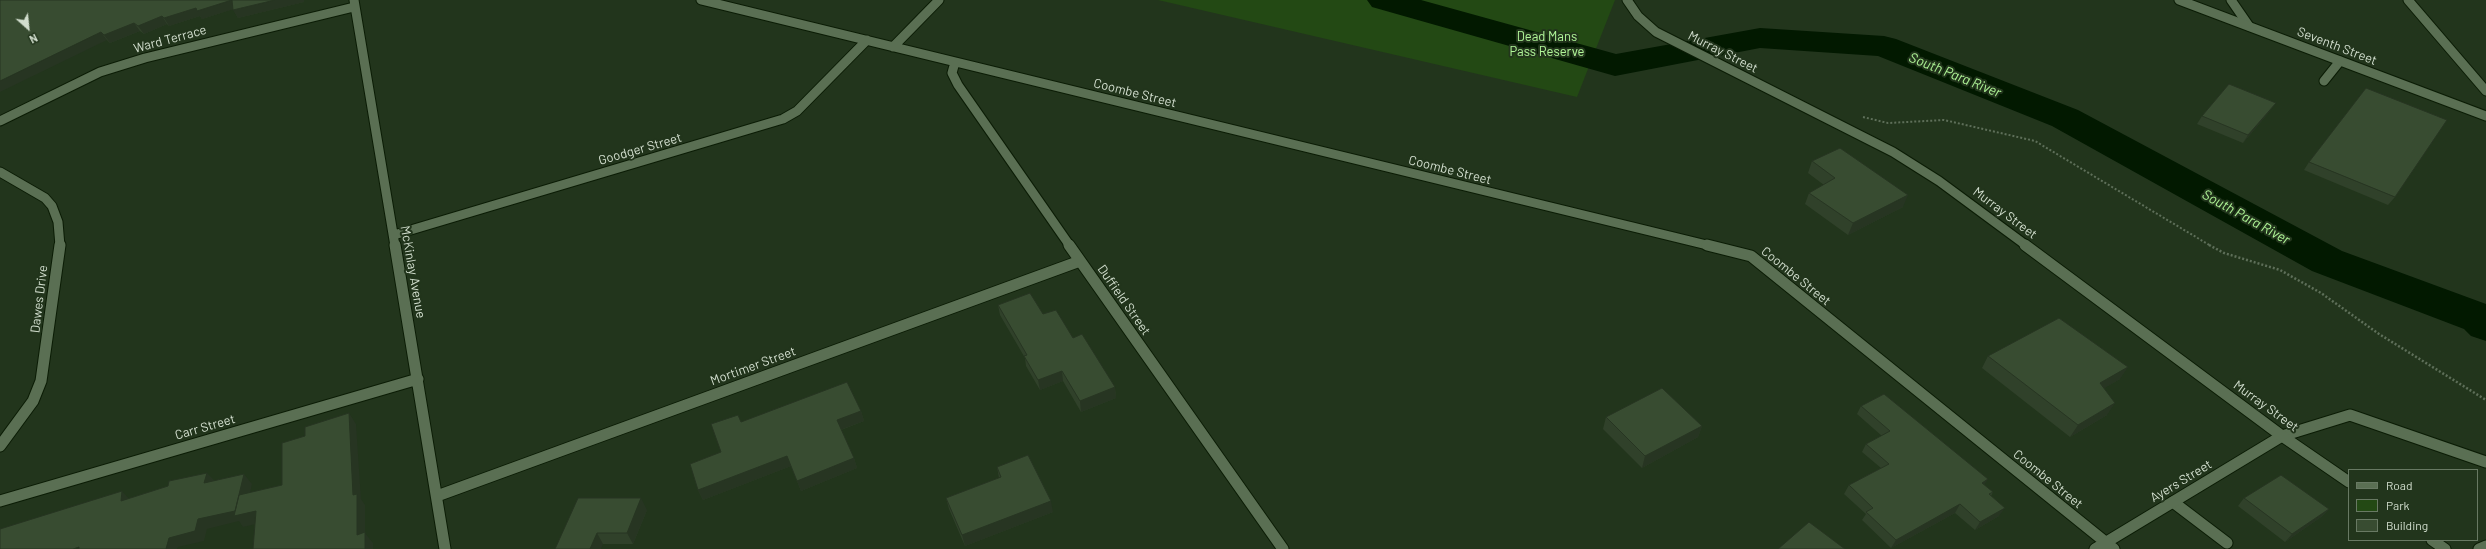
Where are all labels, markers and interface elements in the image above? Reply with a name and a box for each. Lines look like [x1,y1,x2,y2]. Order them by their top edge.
north arrow [8,8,48,48]
street label: Ward Terrace [132,22,208,56]
street label: Seventh Street [2295,24,2379,68]
street label: Murray Street [1685,28,1761,76]
park label: Dead Mans Pass Reserve [1509,29,1585,60]
text: N [27,32,40,47]
water label: South Para River [1906,49,2004,101]
street label: Coombe Street [1092,75,1178,111]
street label: Goodger Street [597,130,683,168]
street label: Coombe Street [1407,152,1493,188]
street label: Murray Street [1970,184,2040,242]
water label: South Para River [2199,186,2293,248]
street label: McKinlay Avenue [397,224,429,320]
street label: Coombe Street [1758,243,1834,309]
street label: Duffield Street [1094,262,1154,338]
street label: Dawes Drive [27,264,51,334]
street label: Mortimer Street [708,343,798,389]
street label: Murray Street [2231,377,2301,435]
street label: Carr Street [173,411,237,443]
street label: Coombe Street [2010,446,2086,512]
street label: Ayers Street [2147,456,2215,506]
legend [2348,469,2478,541]
text: Road [2386,478,2413,492]
text: Park [2386,498,2410,512]
text: Building [2386,518,2428,532]

